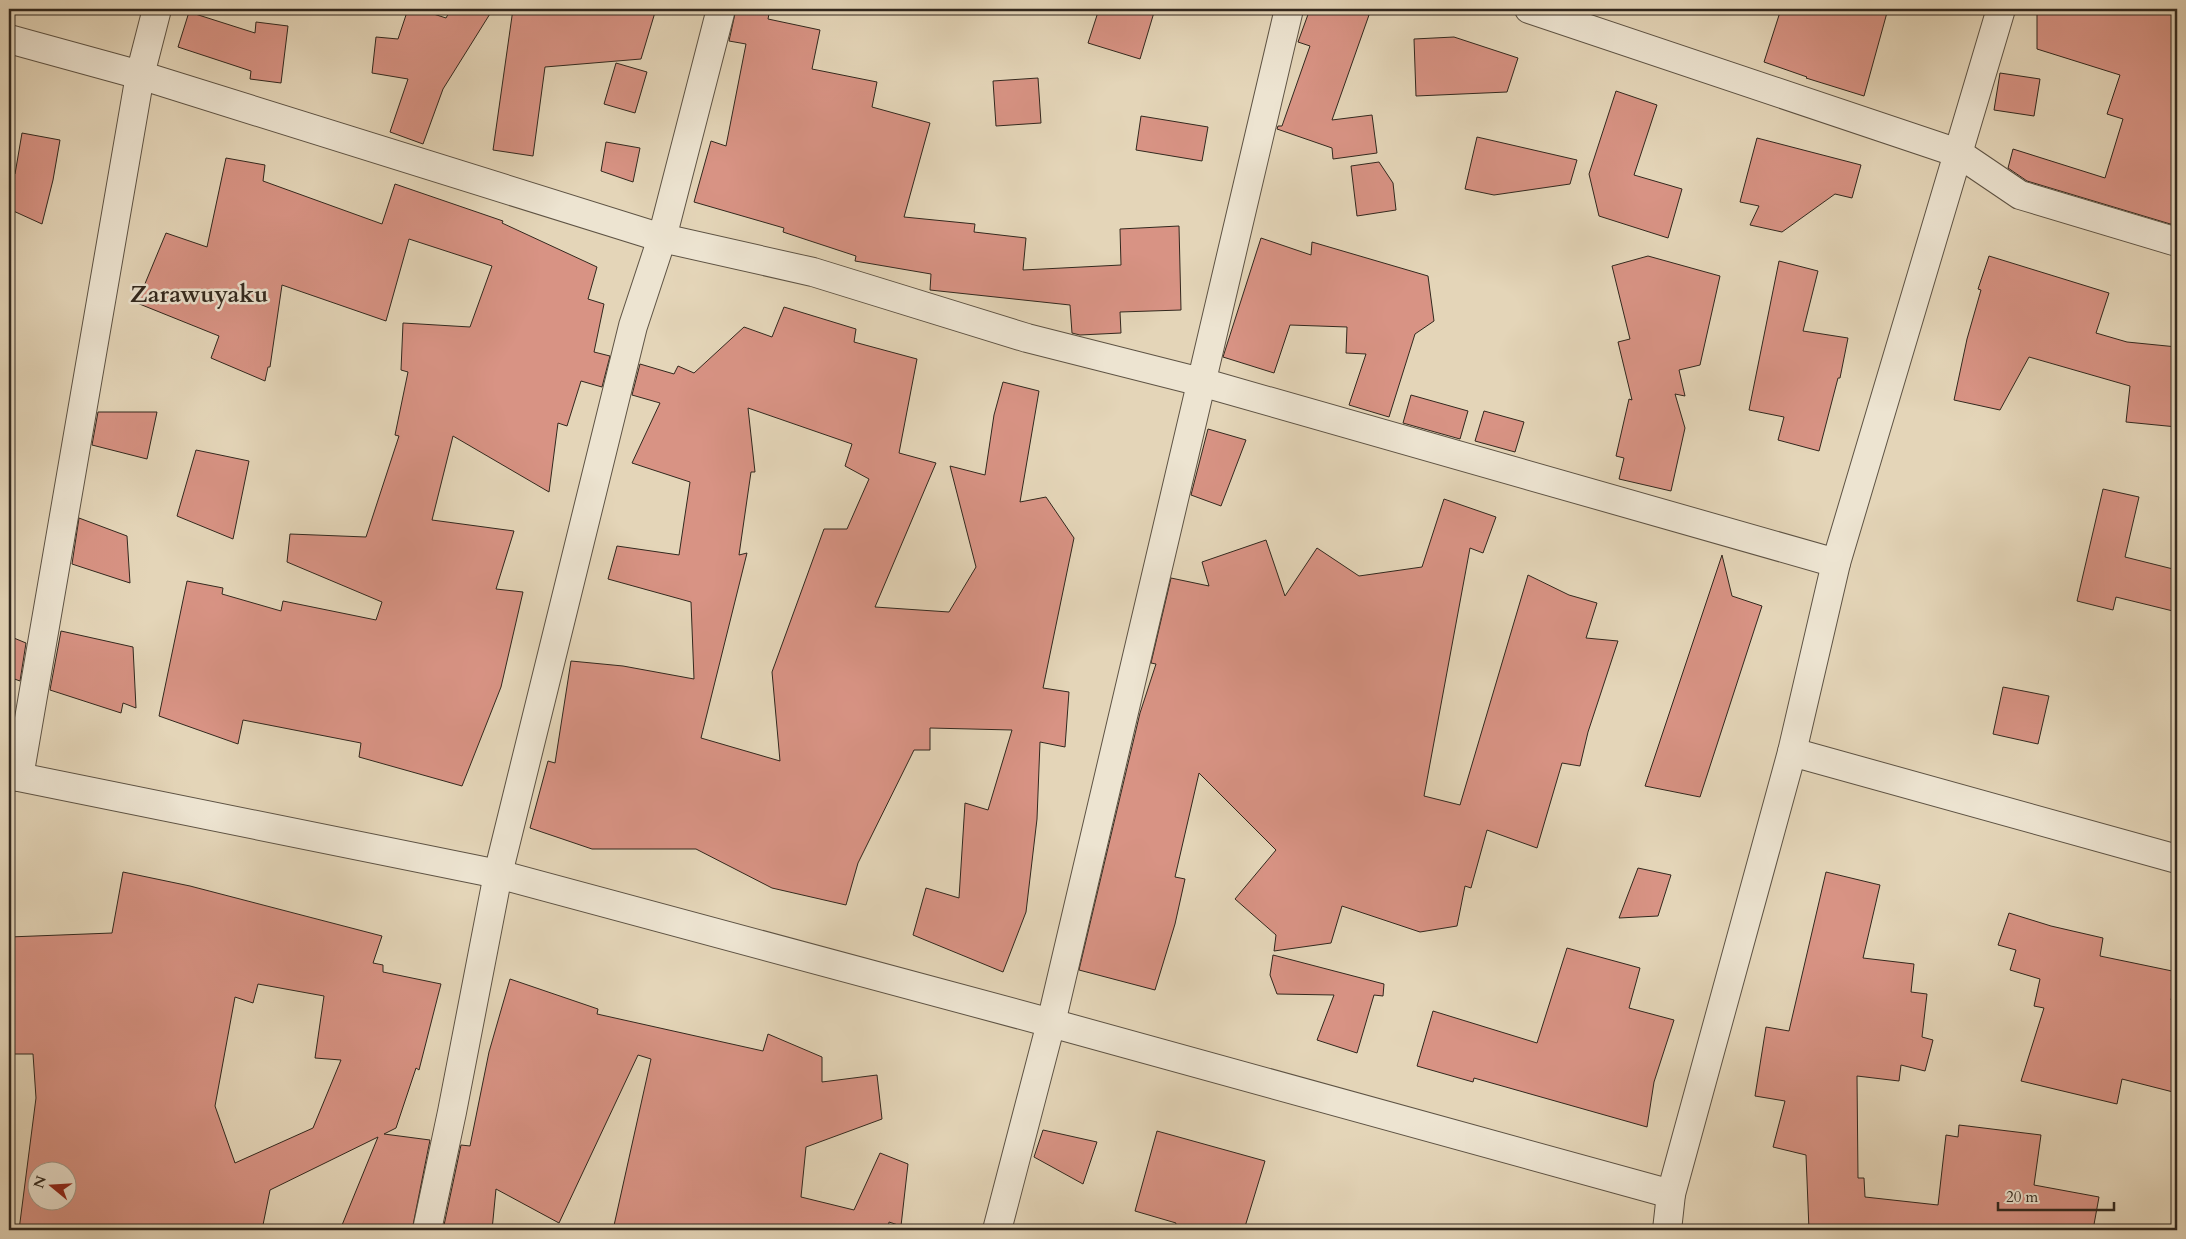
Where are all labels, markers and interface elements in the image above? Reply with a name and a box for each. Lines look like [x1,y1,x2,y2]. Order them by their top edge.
district label: Zarawuyaku [130,278,268,311]
north arrow [28,1162,78,1212]
text: N [29,1173,51,1191]
scale bar [1998,1179,2115,1211]
text: 20 m [2006,1187,2038,1207]

